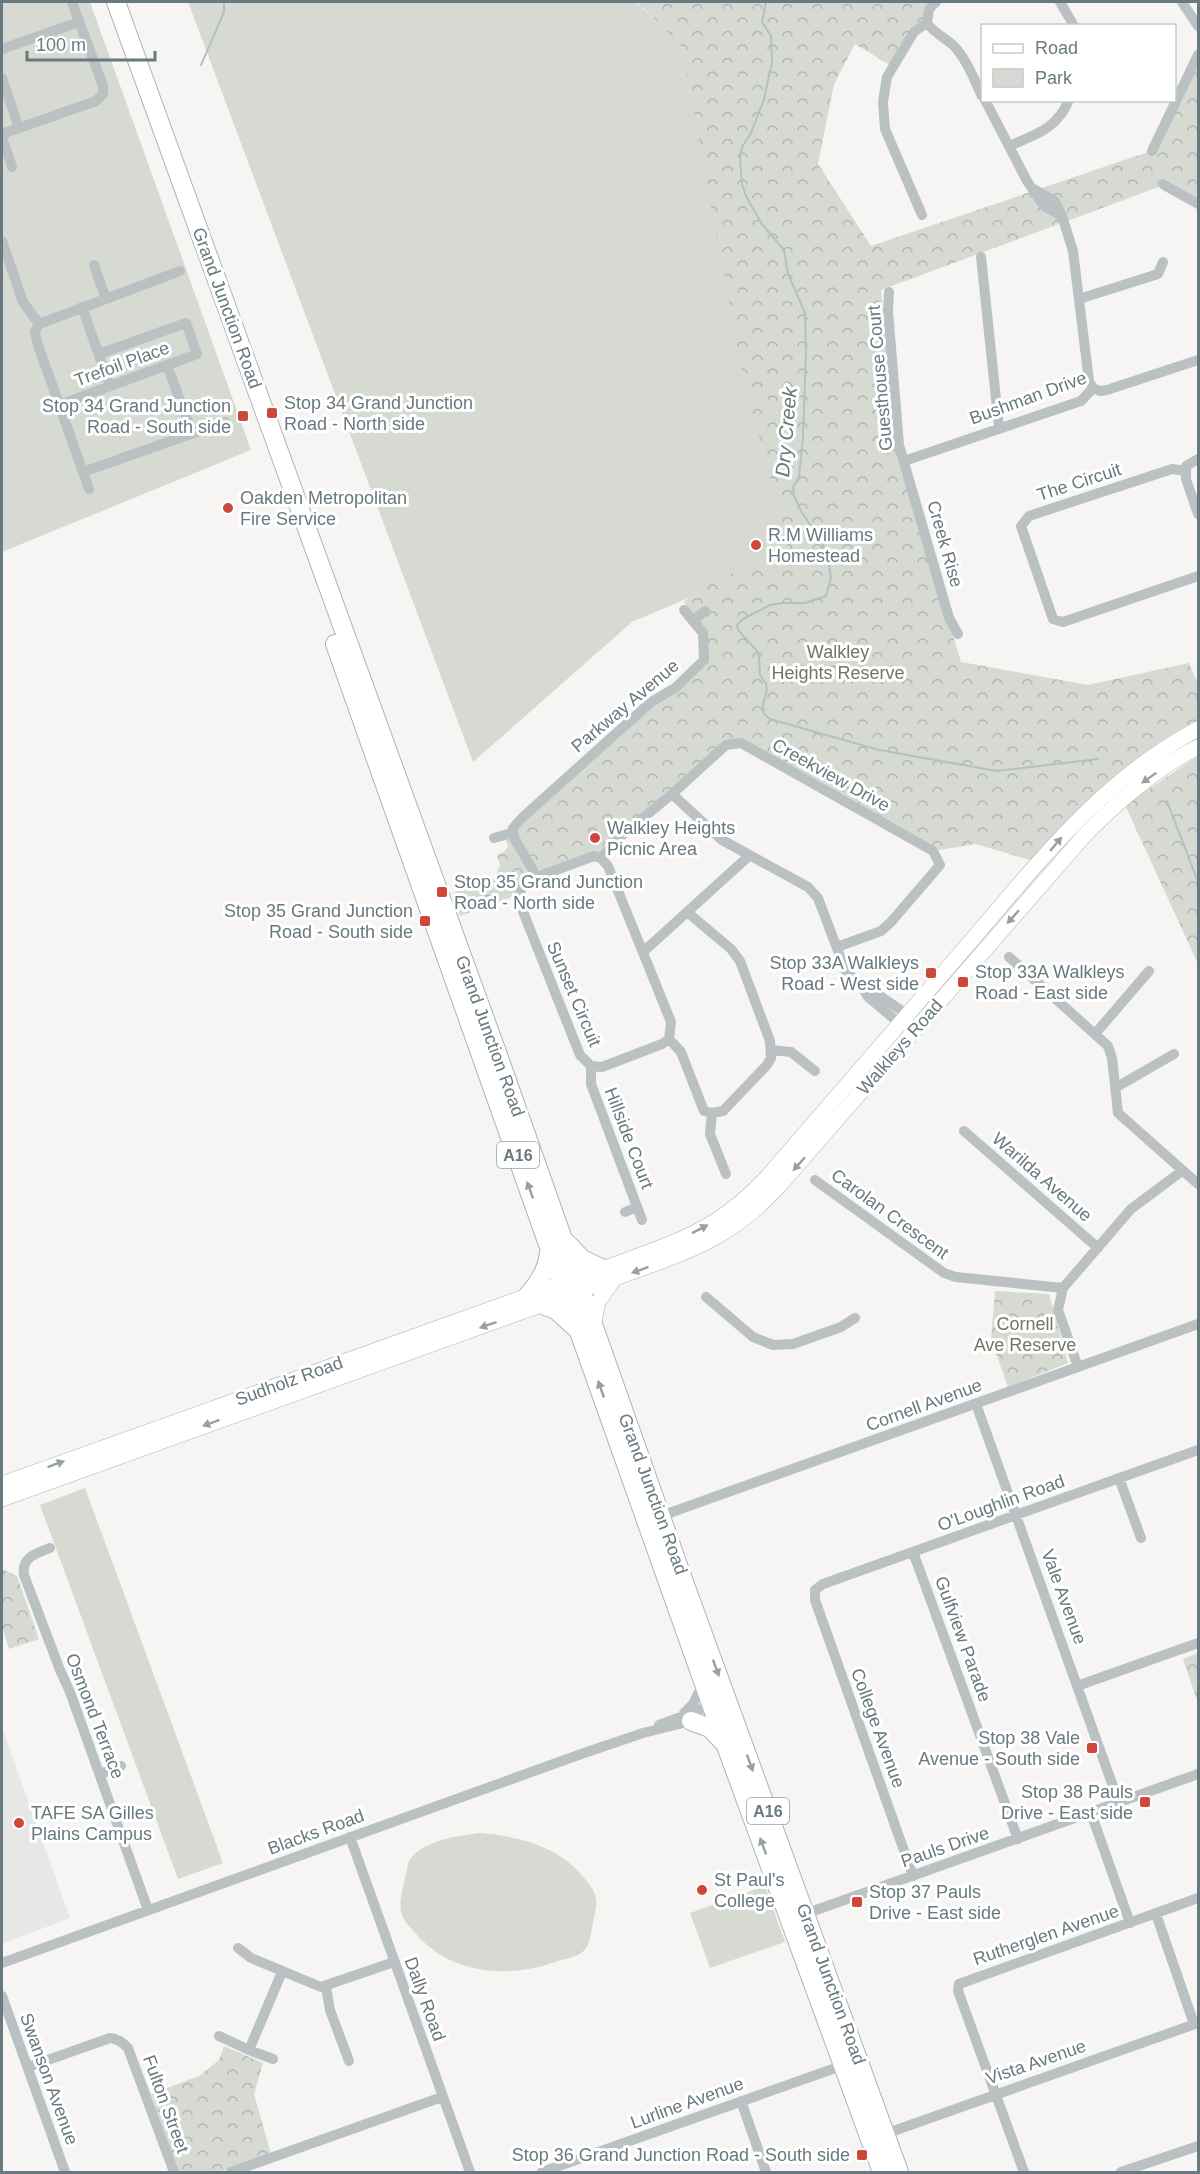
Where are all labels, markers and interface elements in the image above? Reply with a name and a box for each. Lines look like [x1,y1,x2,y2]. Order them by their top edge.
scale bar [27,24,154,62]
legend [981,24,1176,102]
text: 100 m [36,35,86,55]
text: Road [1035,38,1078,58]
text: Park [1035,68,1073,88]
street label: Grand Junction Road [189,225,265,391]
street label: Guesthouse Court [864,304,896,452]
street label: Trefoil Place [72,338,172,390]
street label: Bushman Drive [967,368,1089,428]
water label: Dry Creek [771,385,801,478]
place label: Stop 34 Grand Junction Road - North side [284,393,473,434]
place label: Stop 34 Grand Junction Road - South side [42,396,231,437]
marker: Stop 34 Grand Junction Road - North side [265,406,279,420]
marker: Stop 34 Grand Junction Road - South side [236,409,250,423]
street label: The Circuit [1035,459,1123,505]
place label: Oakden Metropolitan Fire Service [240,488,407,529]
street label: Creek Rise [923,498,967,590]
marker: Oakden Metropolitan Fire Service [221,501,235,515]
place label: R.M Williams Homestead [768,525,873,566]
marker: R.M Williams Homestead [749,538,763,552]
park label: Walkley Heights Reserve [771,642,905,683]
street label: Parkway Avenue [567,655,683,757]
street label: Creekview Drive [769,734,893,816]
one-way arrow [1142,772,1158,784]
place label: Walkley Heights Picnic Area [607,818,735,859]
marker: Walkley Heights Picnic Area [588,831,602,845]
one-way arrow [1049,837,1062,852]
place label: Stop 35 Grand Junction Road - North side [454,872,643,913]
marker: Stop 35 Grand Junction Road - North side [435,885,449,899]
place label: Stop 35 Grand Junction Road - South side [224,901,413,942]
one-way arrow [1007,909,1020,924]
marker: Stop 35 Grand Junction Road - South side [418,914,432,928]
street label: Sunset Circuit [543,939,605,1049]
street label: Grand Junction Road [452,953,528,1119]
place label: Stop 33A Walkleys Road - West side [770,953,919,994]
place label: Stop 33A Walkleys Road - East side [975,962,1124,1003]
marker: Stop 33A Walkleys Road - West side [924,966,938,980]
marker: Stop 33A Walkleys Road - East side [956,975,970,989]
street label: Walkleys Road [853,995,947,1099]
street label: Hillside Court [600,1084,658,1192]
street label: Warilda Avenue [988,1128,1096,1226]
road number: A16 [497,1142,539,1168]
one-way arrow [793,1156,806,1171]
street label: Carolan Crescent [827,1165,953,1263]
one-way arrow [525,1181,535,1199]
one-way arrow [692,1224,709,1233]
one-way arrow [630,1265,648,1275]
park label: Cornell Ave Reserve [974,1314,1076,1355]
one-way arrow [478,1320,496,1330]
street label: Sudholz Road [232,1352,346,1410]
street label: Cornell Avenue [863,1375,985,1435]
one-way arrow [595,1380,605,1398]
street label: Grand Junction Road [615,1411,691,1577]
one-way arrow [202,1419,220,1429]
one-way arrow [48,1459,66,1469]
street label: O'Loughlin Road [935,1471,1067,1535]
street label: Vale Avenue [1038,1547,1090,1647]
street label: Gulfview Parade [931,1574,995,1704]
street label: Osmond Terrace [62,1650,128,1782]
one-way arrow [711,1659,721,1677]
street label: College Avenue [847,1665,909,1791]
place label: Stop 38 Vale Avenue - South side [918,1728,1080,1769]
marker: Stop 38 Vale Avenue - South side [1085,1741,1099,1755]
one-way arrow [746,1754,755,1772]
place label: Stop 38 Pauls Drive - East side [1001,1782,1133,1823]
marker: Stop 38 Pauls Drive - East side [1138,1795,1152,1809]
road number: A16 [747,1798,789,1824]
place label: TAFE SA Gilles Plains Campus [31,1803,154,1844]
street label: Blacks Road [265,1805,367,1859]
marker: TAFE SA Gilles Plains Campus [12,1816,26,1830]
street label: Pauls Drive [898,1823,992,1871]
one-way arrow [757,1836,767,1854]
place label: St Paul's College [714,1870,784,1911]
place label: Stop 37 Pauls Drive - East side [869,1882,1001,1923]
marker: St Paul's College [695,1883,709,1897]
marker: Stop 37 Pauls Drive - East side [850,1895,864,1909]
street label: Grand Junction Road [793,1901,869,2067]
street label: Rutherglen Avenue [971,1901,1121,1969]
street label: Dally Road [401,1954,449,2044]
street label: Swanson Avenue [16,2010,82,2148]
street label: Vista Avenue [983,2036,1089,2088]
street label: Fulton Street [139,2052,193,2156]
street label: Lurline Avenue [628,2073,746,2133]
place label: Stop 36 Grand Junction Road - South side [512,2145,850,2165]
marker: Stop 36 Grand Junction Road - South side [855,2148,869,2162]

